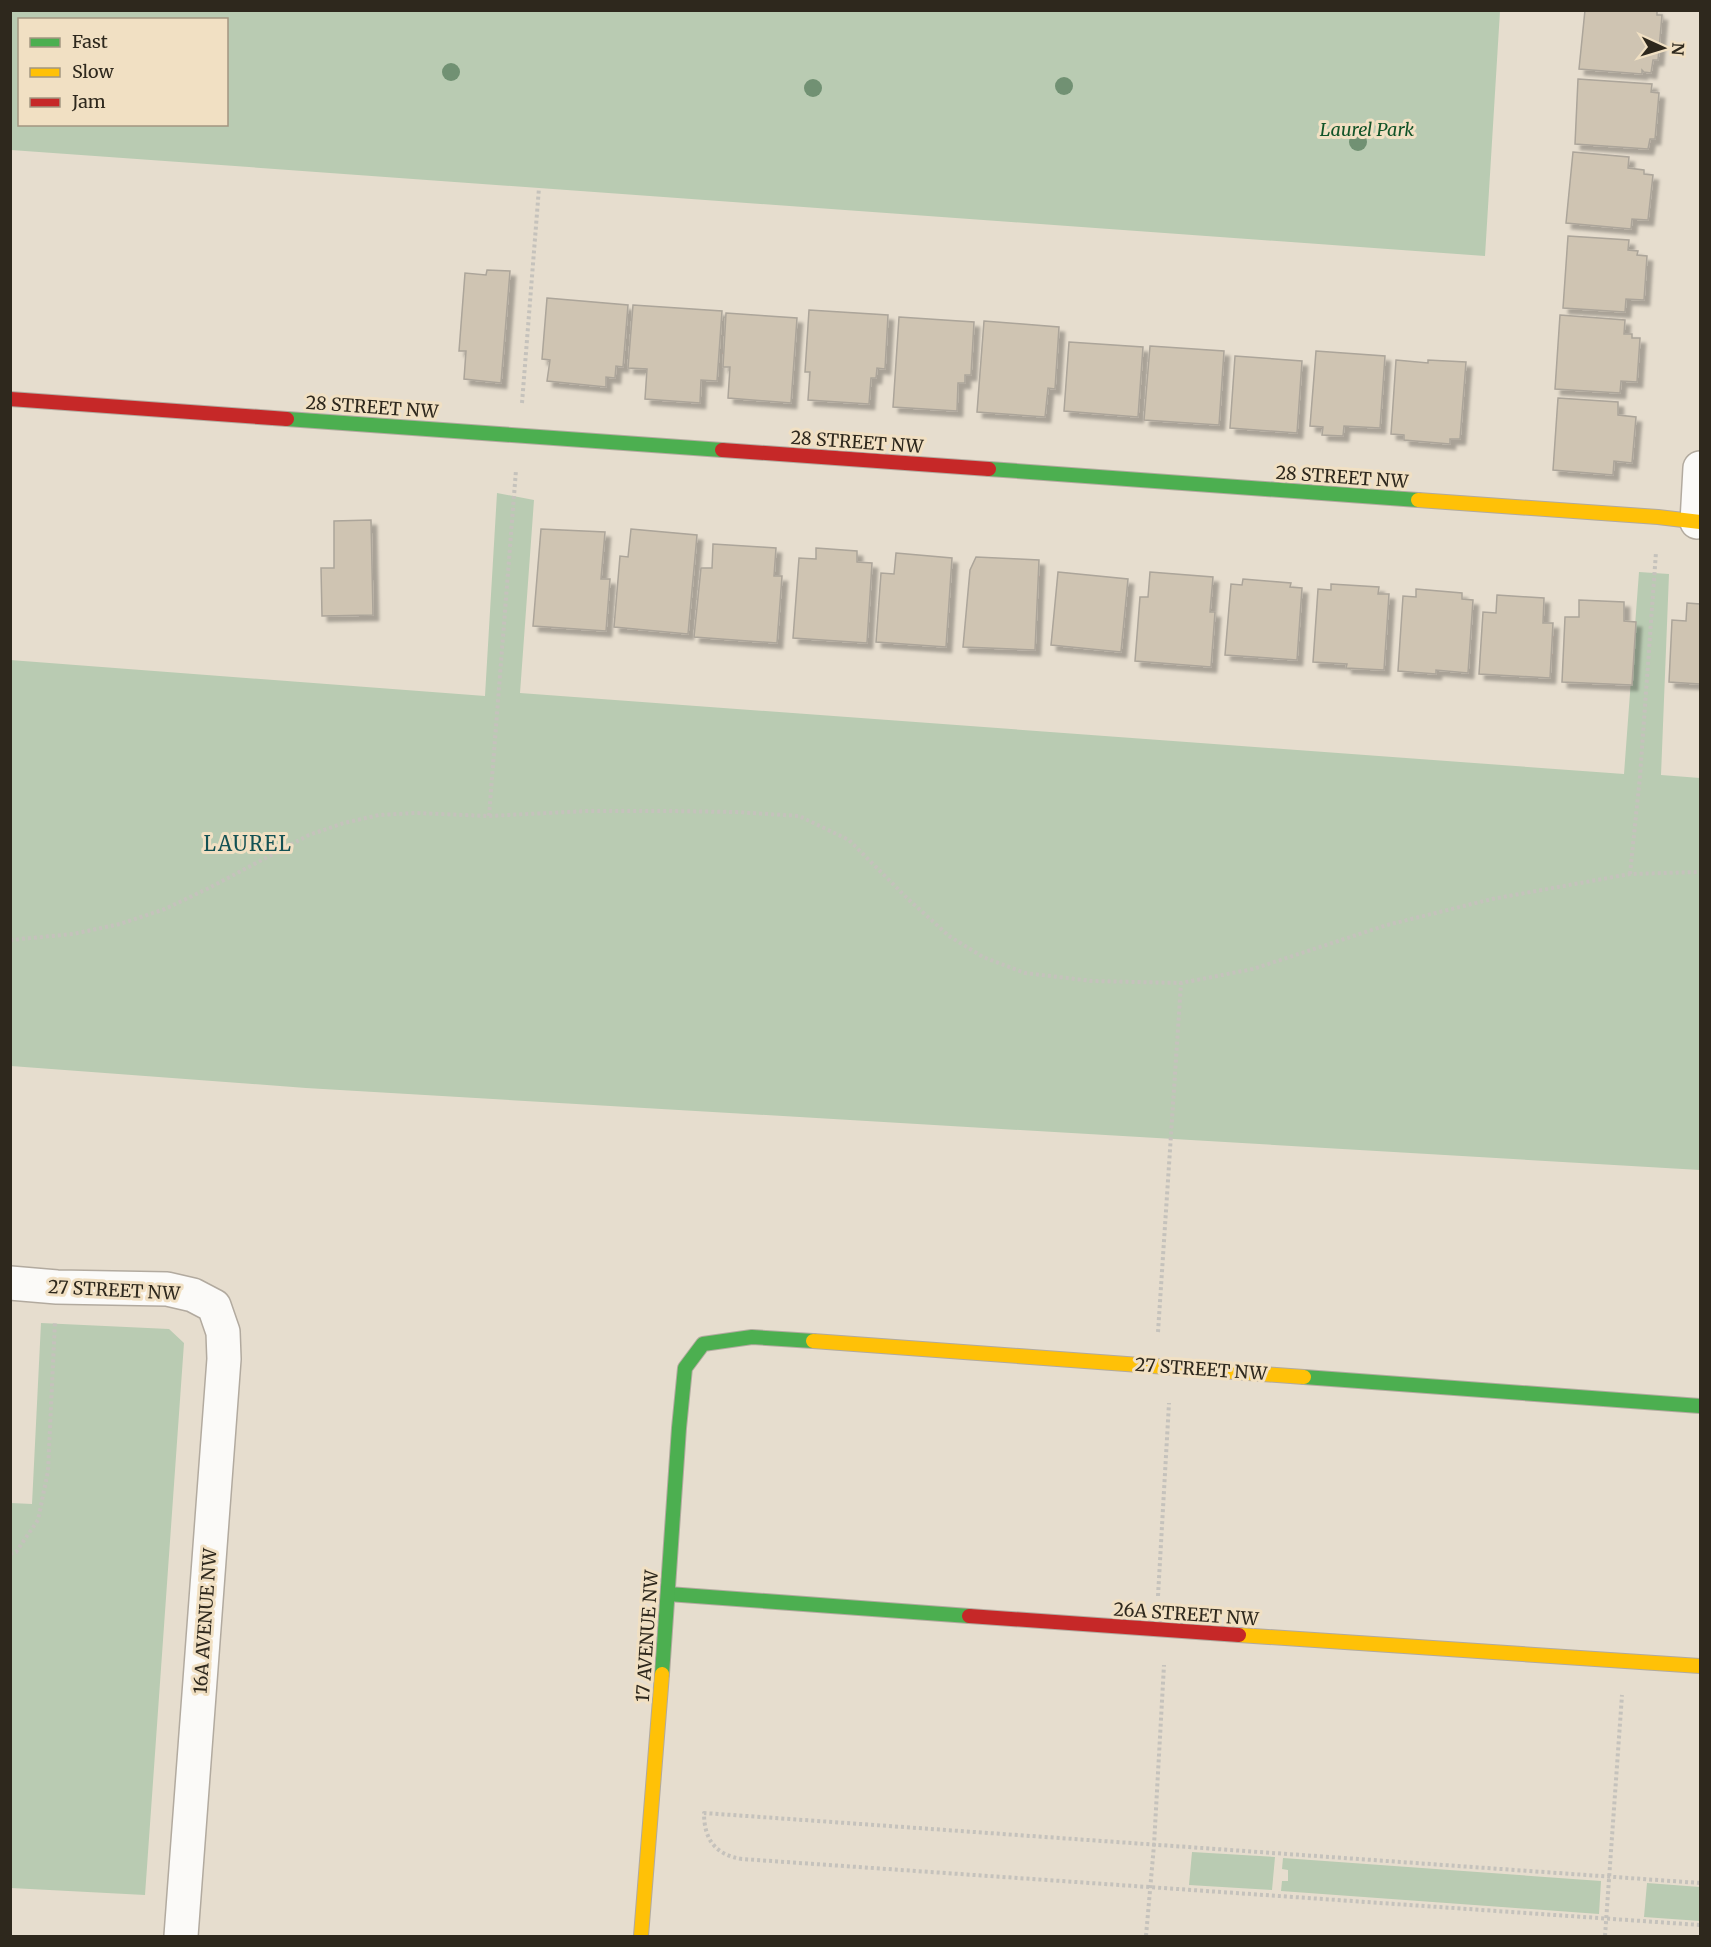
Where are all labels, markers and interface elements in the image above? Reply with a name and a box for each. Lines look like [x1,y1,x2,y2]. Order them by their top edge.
legend [18,18,228,126]
north arrow [1633,18,1693,78]
text: Fast [72,30,108,53]
text: N [1668,42,1688,56]
text: Slow [72,60,115,83]
text: Jam [71,90,106,113]
park label: Laurel Park [1320,118,1414,141]
street label: 28 STREET NW [305,391,440,423]
street label: 28 STREET NW [790,426,925,458]
street label: 28 STREET NW [1275,461,1410,493]
district label: LAUREL [204,831,292,856]
street label: 27 STREET NW [47,1275,182,1305]
street label: 27 STREET NW [1134,1353,1269,1385]
street label: 16A AVENUE NW [188,1546,222,1694]
street label: 17 AVENUE NW [631,1568,663,1703]
street label: 26A STREET NW [1113,1597,1260,1631]

